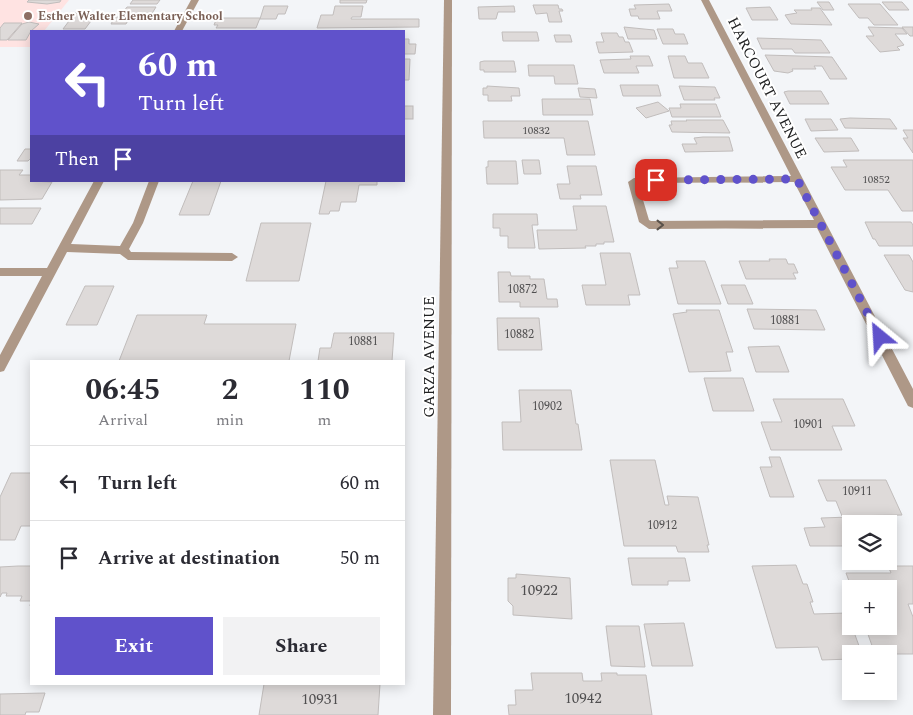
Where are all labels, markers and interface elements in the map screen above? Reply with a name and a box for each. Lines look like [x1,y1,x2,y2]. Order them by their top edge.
place label: Esther Walter Elementary School [38,7,223,26]
marker: Esther Walter Elementary School [22,10,34,22]
street label: HARCOURT AVENUE [721,13,813,163]
text: 60 m [138,39,218,92]
icon: left [55,50,120,115]
text: Turn left [138,87,224,120]
house number: 10832 [522,122,550,139]
text: Then [55,145,99,174]
icon: arrive [109,145,137,173]
pin [635,159,677,201]
icon: arrive [642,166,670,194]
house number: 10852 [862,171,890,188]
one-way arrow [657,220,665,230]
house number: 10872 [507,280,537,299]
street label: GARZA AVENUE [418,296,441,418]
position arrow [853,310,905,362]
house number: 10881 [770,311,800,330]
house number: 10882 [504,325,534,344]
house number: 10881 [348,332,378,351]
text: 06:45 [85,367,161,413]
text: 2 [221,367,238,413]
text: 110 [299,367,350,413]
house number: 10902 [532,397,562,416]
text: Arrival [98,408,148,432]
text: min [216,408,244,432]
text: m [318,408,331,432]
house number: 10901 [793,415,823,434]
icon: left [55,469,83,497]
text: Turn left [98,469,177,498]
text: 60 m [340,469,380,498]
house number: 10911 [842,482,872,501]
map controls [842,515,897,700]
button: layers [842,515,897,570]
house number: 10912 [647,516,677,535]
icon: arrive [55,544,83,572]
text: Arrive at destination [98,544,280,573]
text: 50 m [340,544,380,573]
house number: 10922 [520,579,558,602]
button: + [842,580,897,635]
button: Exit [55,617,213,675]
button: Share [223,617,380,675]
button: − [842,645,897,700]
house number: 10942 [564,687,602,710]
house number: 10931 [301,688,339,711]

